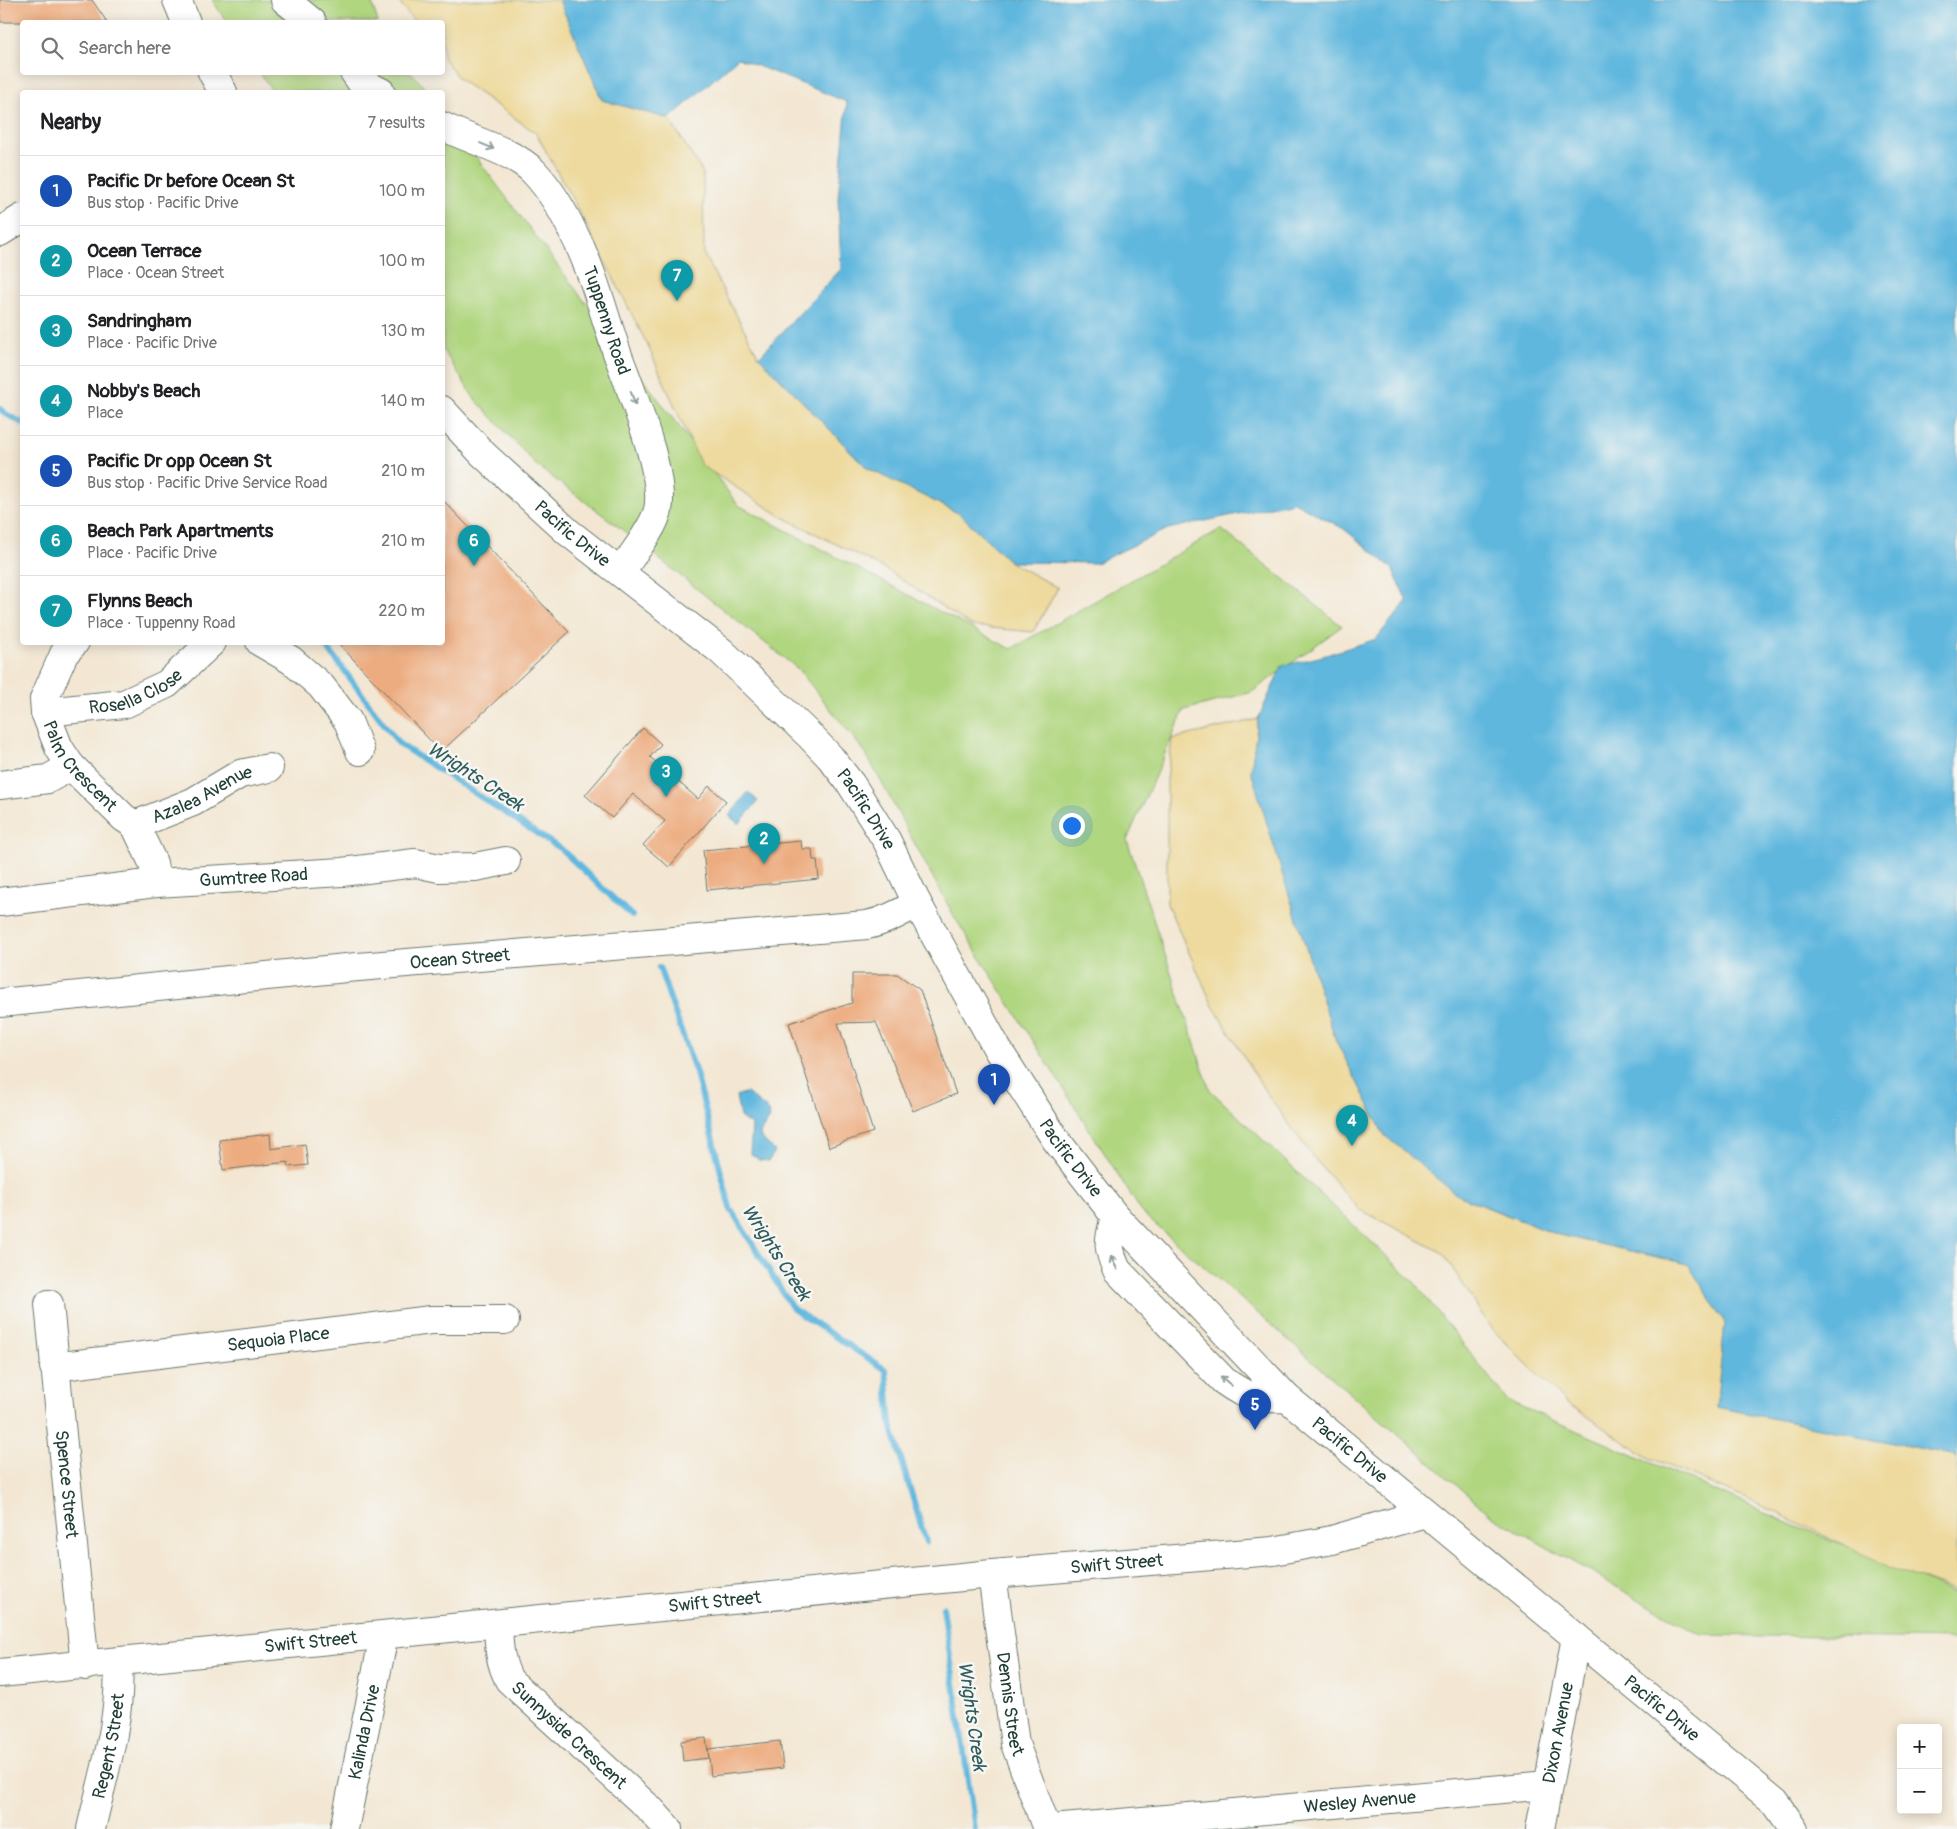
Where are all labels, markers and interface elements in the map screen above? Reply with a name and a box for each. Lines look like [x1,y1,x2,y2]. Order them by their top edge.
search box [20,20,445,75]
icon: search [38,34,66,62]
text: Search here [78,36,171,60]
text: Nearby [40,109,101,136]
text: 7 results [367,113,425,133]
one-way arrow [479,142,494,152]
text: Pacific Dr before Ocean St [87,169,295,193]
text: 1 [53,181,59,201]
text: 100 m [379,181,425,201]
text: Bus stop · Pacific Drive [87,193,238,213]
text: Ocean Terrace [87,239,201,263]
text: 2 [52,251,60,271]
text: 100 m [379,251,425,271]
pin: 7 [661,260,693,301]
text: Place · Ocean Street [87,263,224,283]
street label: Tuppenny Road [577,263,635,378]
text: Sandringham [87,309,192,333]
text: 3 [52,321,60,341]
text: 130 m [381,321,425,341]
text: Place · Pacific Drive [87,333,217,353]
text: Nobby's Beach [87,379,200,403]
one-way arrow [629,390,638,405]
text: 4 [51,391,61,411]
text: 140 m [381,391,425,411]
text: Place [87,403,123,423]
text: Pacific Dr opp Ocean St [87,449,272,473]
text: 5 [52,461,60,481]
text: 210 m [381,461,425,481]
text: Bus stop · Pacific Drive Service Road [87,473,328,493]
street label: Pacific Drive [529,496,615,573]
text: Beach Park Apartments [87,519,273,543]
pin: 6 [458,525,490,566]
text: 6 [51,531,61,551]
text: 210 m [381,531,425,551]
text: Place · Pacific Drive [87,543,217,563]
text: Flynns Beach [87,589,192,613]
text: 7 [52,601,60,621]
text: 220 m [379,601,425,621]
text: Place · Tuppenny Road [87,613,236,633]
street label: Rosella Close [88,664,188,720]
street label: Palm Crescent [37,717,122,818]
water label: Wrights Creek [423,737,530,818]
pin: 3 [650,756,682,797]
street label: Azalea Avenue [149,761,254,829]
street label: Pacific Drive [831,764,900,854]
your location [1059,813,1085,839]
pin: 2 [748,823,780,864]
street label: Gumtree Road [199,863,309,892]
street label: Ocean Street [409,943,512,975]
pin: 1 [978,1064,1010,1105]
pin: 4 [1336,1105,1368,1146]
street label: Pacific Drive [1034,1115,1107,1202]
water label: Wrights Creek [736,1200,817,1307]
one-way arrow [1109,1256,1119,1271]
street label: Sequoia Place [226,1322,331,1357]
one-way arrow [1219,1376,1232,1387]
pin: 5 [1239,1389,1271,1430]
street label: Pacific Drive [1307,1412,1392,1489]
street label: Spence Street [50,1429,83,1540]
street label: Swift Street [1069,1549,1165,1580]
street label: Swift Street [667,1586,763,1618]
street label: Swift Street [263,1626,359,1659]
street label: Dennis Street [991,1651,1030,1760]
water label: Wrights Creek [952,1660,992,1774]
street label: Pacific Drive [1619,1670,1704,1747]
street label: Sunnyside Crescent [506,1676,632,1795]
street label: Dixon Avenue [1538,1680,1579,1785]
street label: Kalinda Drive [344,1683,386,1782]
street label: Regent Street [88,1692,130,1801]
map controls [1897,1724,1942,1814]
button: + [1897,1724,1942,1769]
button: − [1897,1769,1942,1814]
street label: Wesley Avenue [1303,1786,1417,1819]

